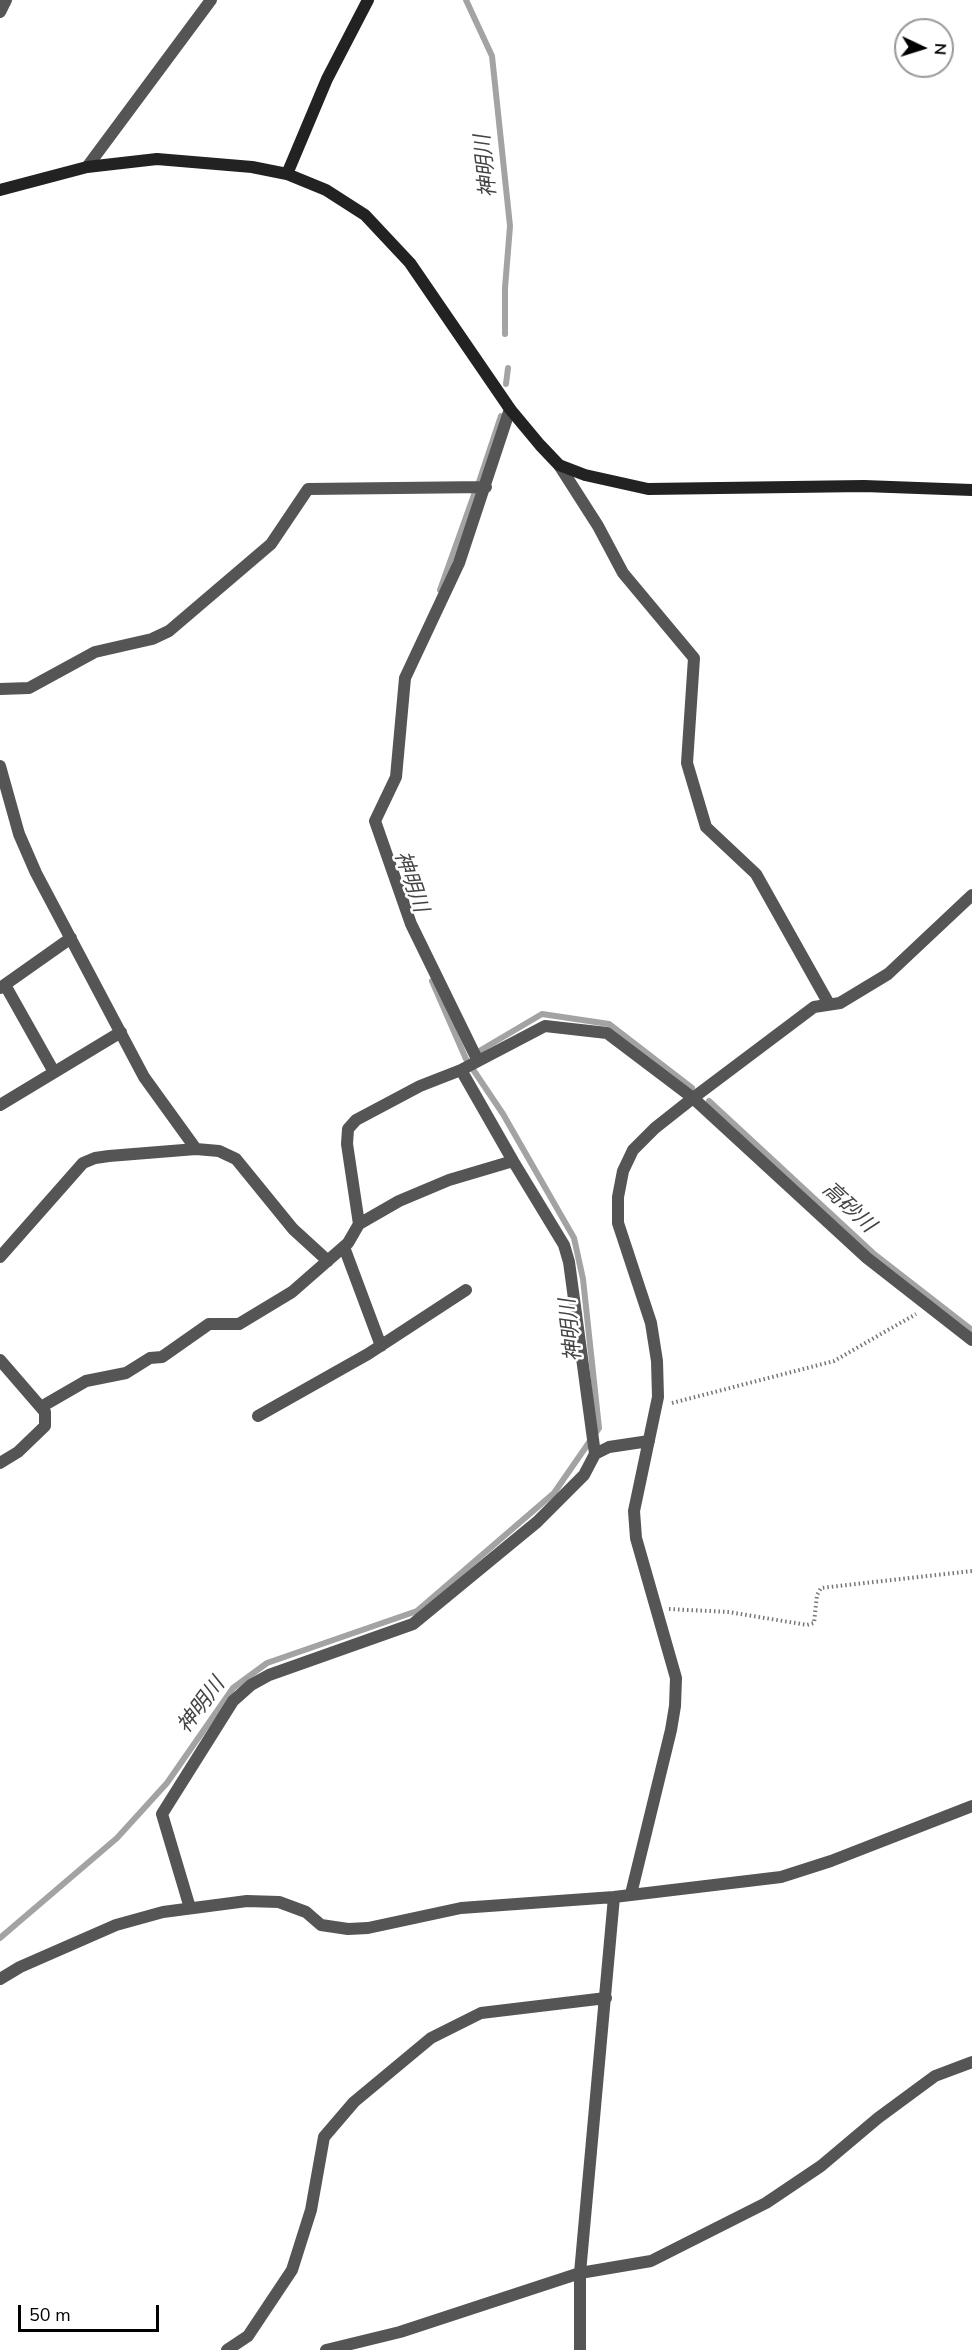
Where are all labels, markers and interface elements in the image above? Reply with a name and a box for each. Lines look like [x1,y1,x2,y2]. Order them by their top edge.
north arrow [894,18,954,78]
text: N [929,42,951,56]
water label: 神明川 [471,133,503,199]
water label: 神明川 [388,848,432,916]
water label: 高砂川 [816,1177,880,1239]
water label: 神明川 [556,1297,588,1363]
water label: 神明川 [173,1673,231,1739]
scale bar [21,2293,162,2331]
text: 50 m [29,2303,71,2327]

